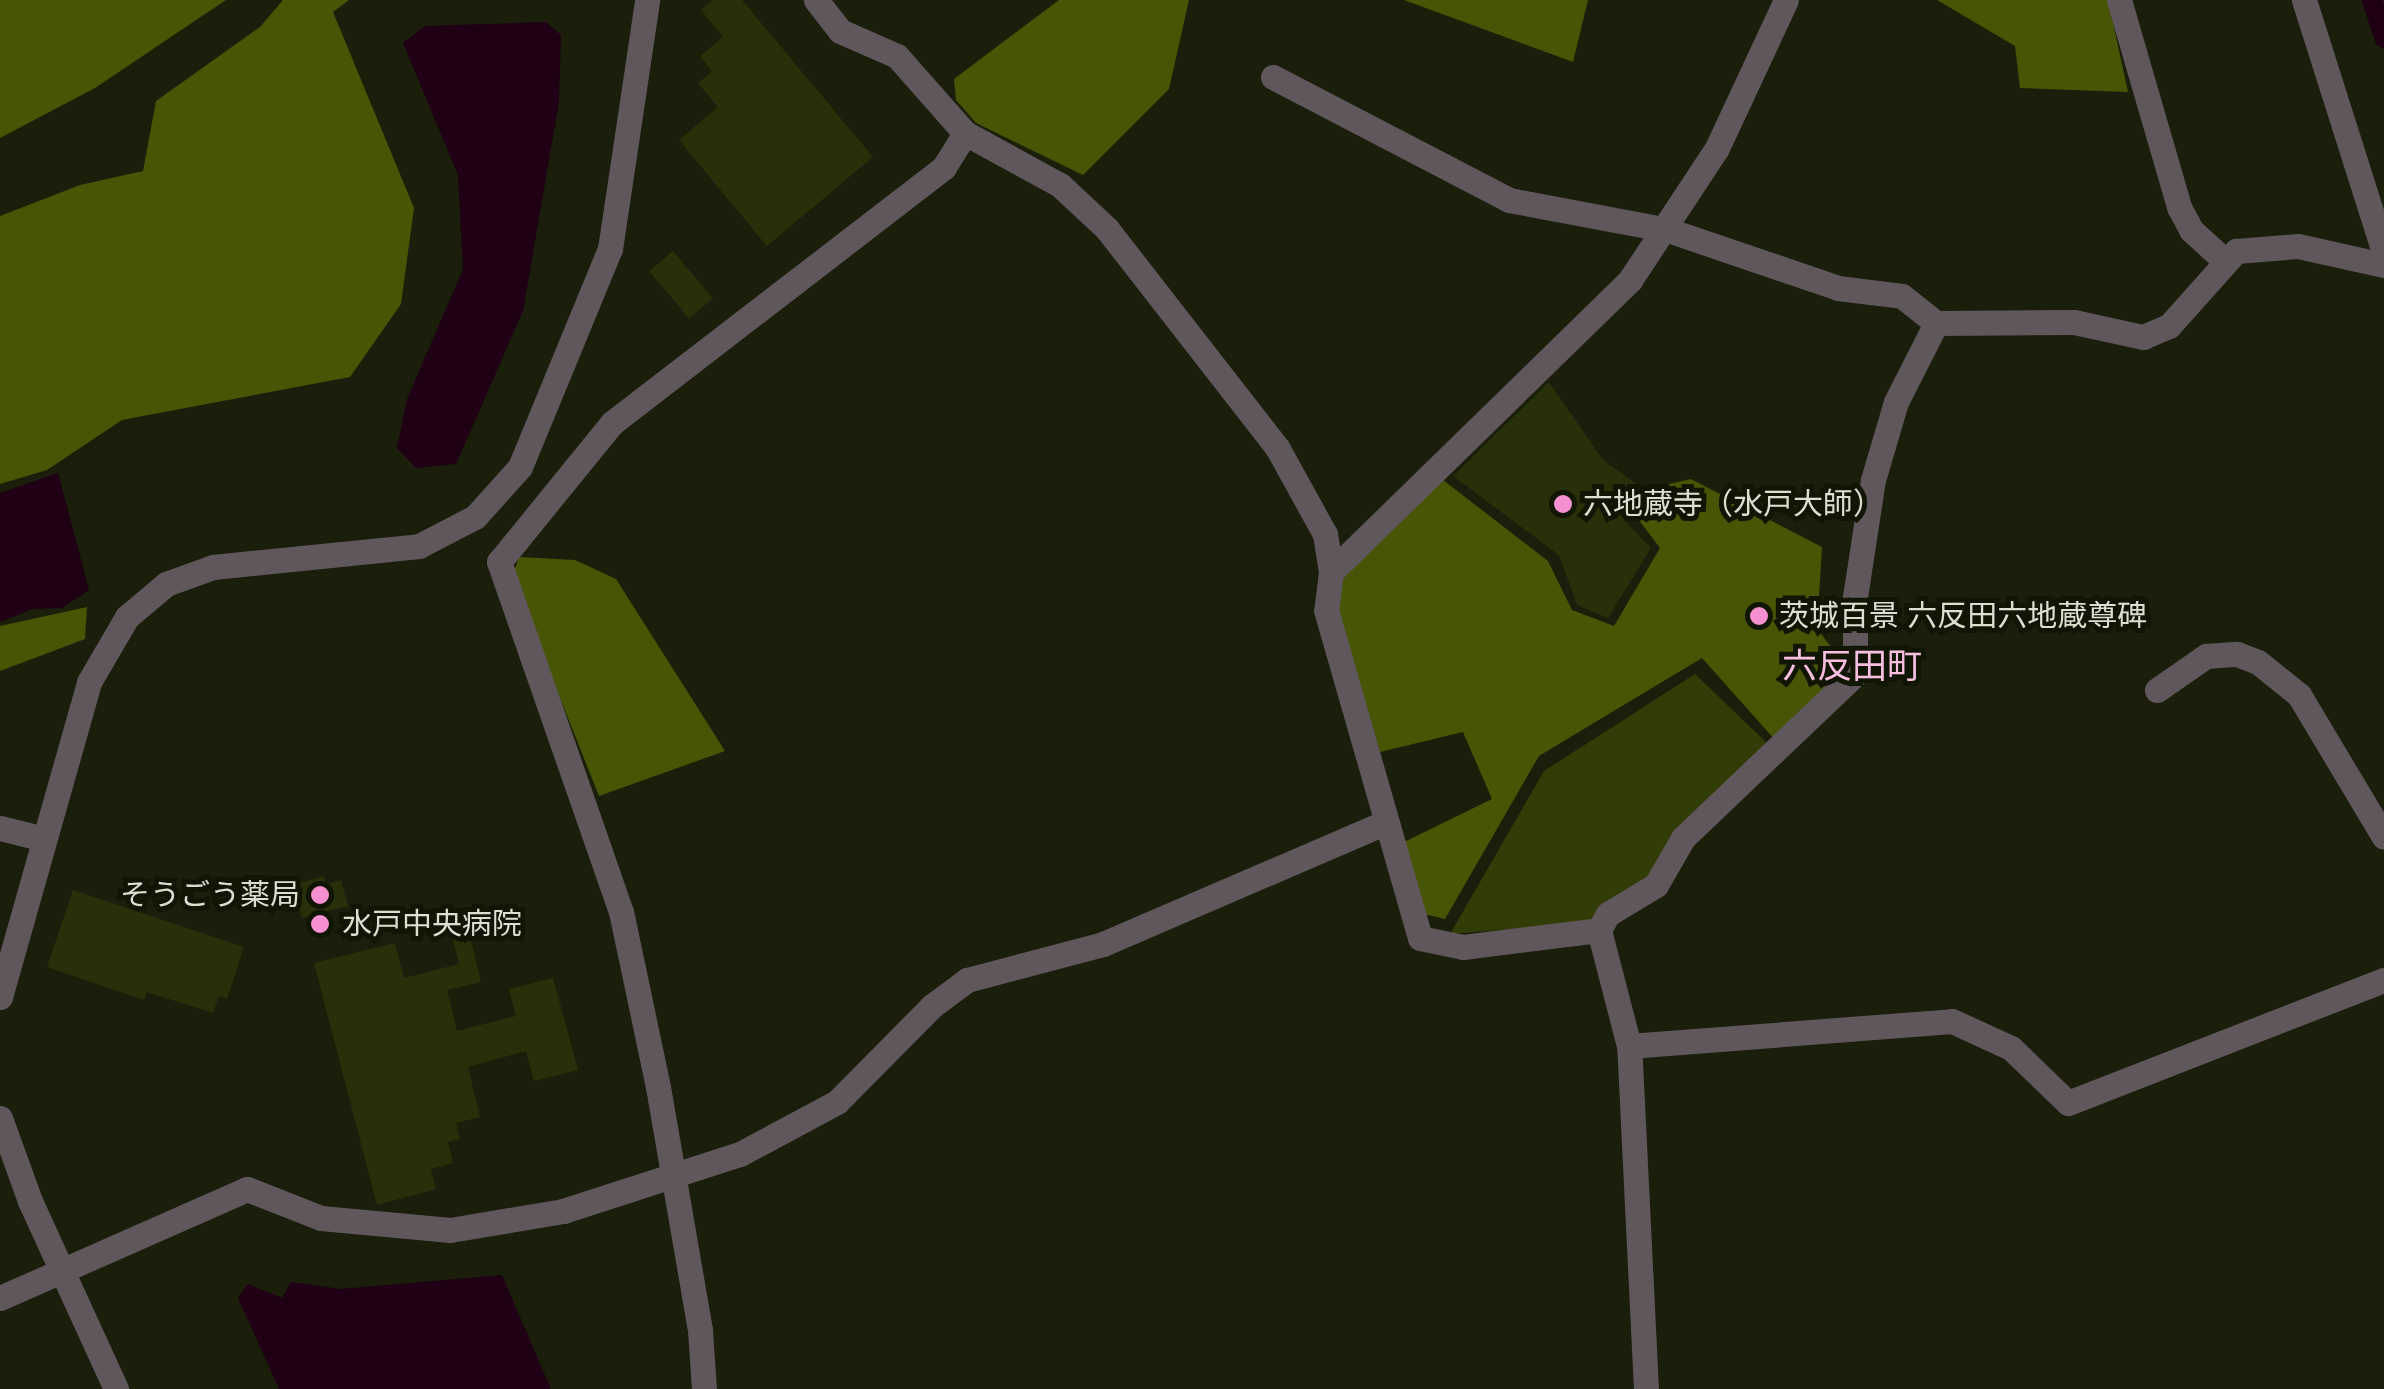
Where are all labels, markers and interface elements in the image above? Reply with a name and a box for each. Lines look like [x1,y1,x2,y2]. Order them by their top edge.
place label: 六地蔵寺（水戸大師） [1583,486,1883,522]
marker: 六地蔵寺（水戸大師） [1552,493,1574,515]
place label: 茨城百景 六反田六地蔵尊碑 [1779,598,2147,634]
marker: 茨城百景 六反田六地蔵尊碑 [1748,605,1770,627]
district label: 六反田町 [1782,645,1922,687]
place label: そうごう薬局 [120,877,300,913]
marker: そうごう薬局 [309,884,331,906]
place label: 水戸中央病院 [342,906,522,942]
marker: 水戸中央病院 [307,911,333,937]

